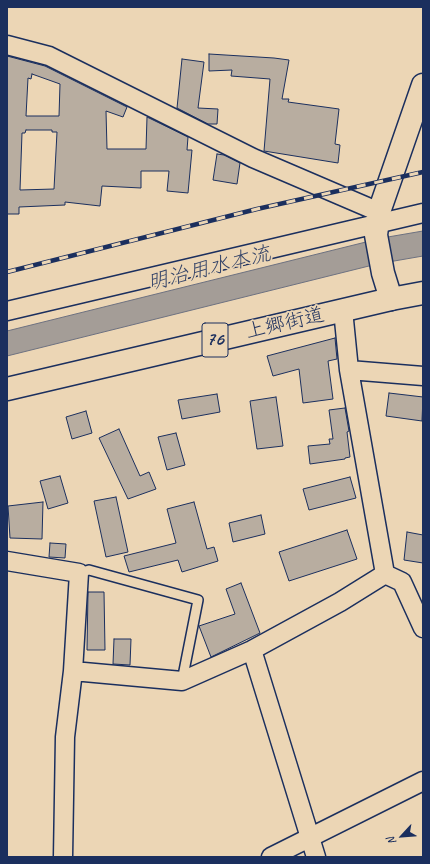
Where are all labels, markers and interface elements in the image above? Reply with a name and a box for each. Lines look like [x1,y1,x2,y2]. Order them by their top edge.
water label: 明治用水本流 [145,242,273,296]
street label: 上郷街道 [243,303,327,345]
road number: 76 [202,323,228,357]
north arrow [382,816,422,856]
text: N [383,835,399,847]

